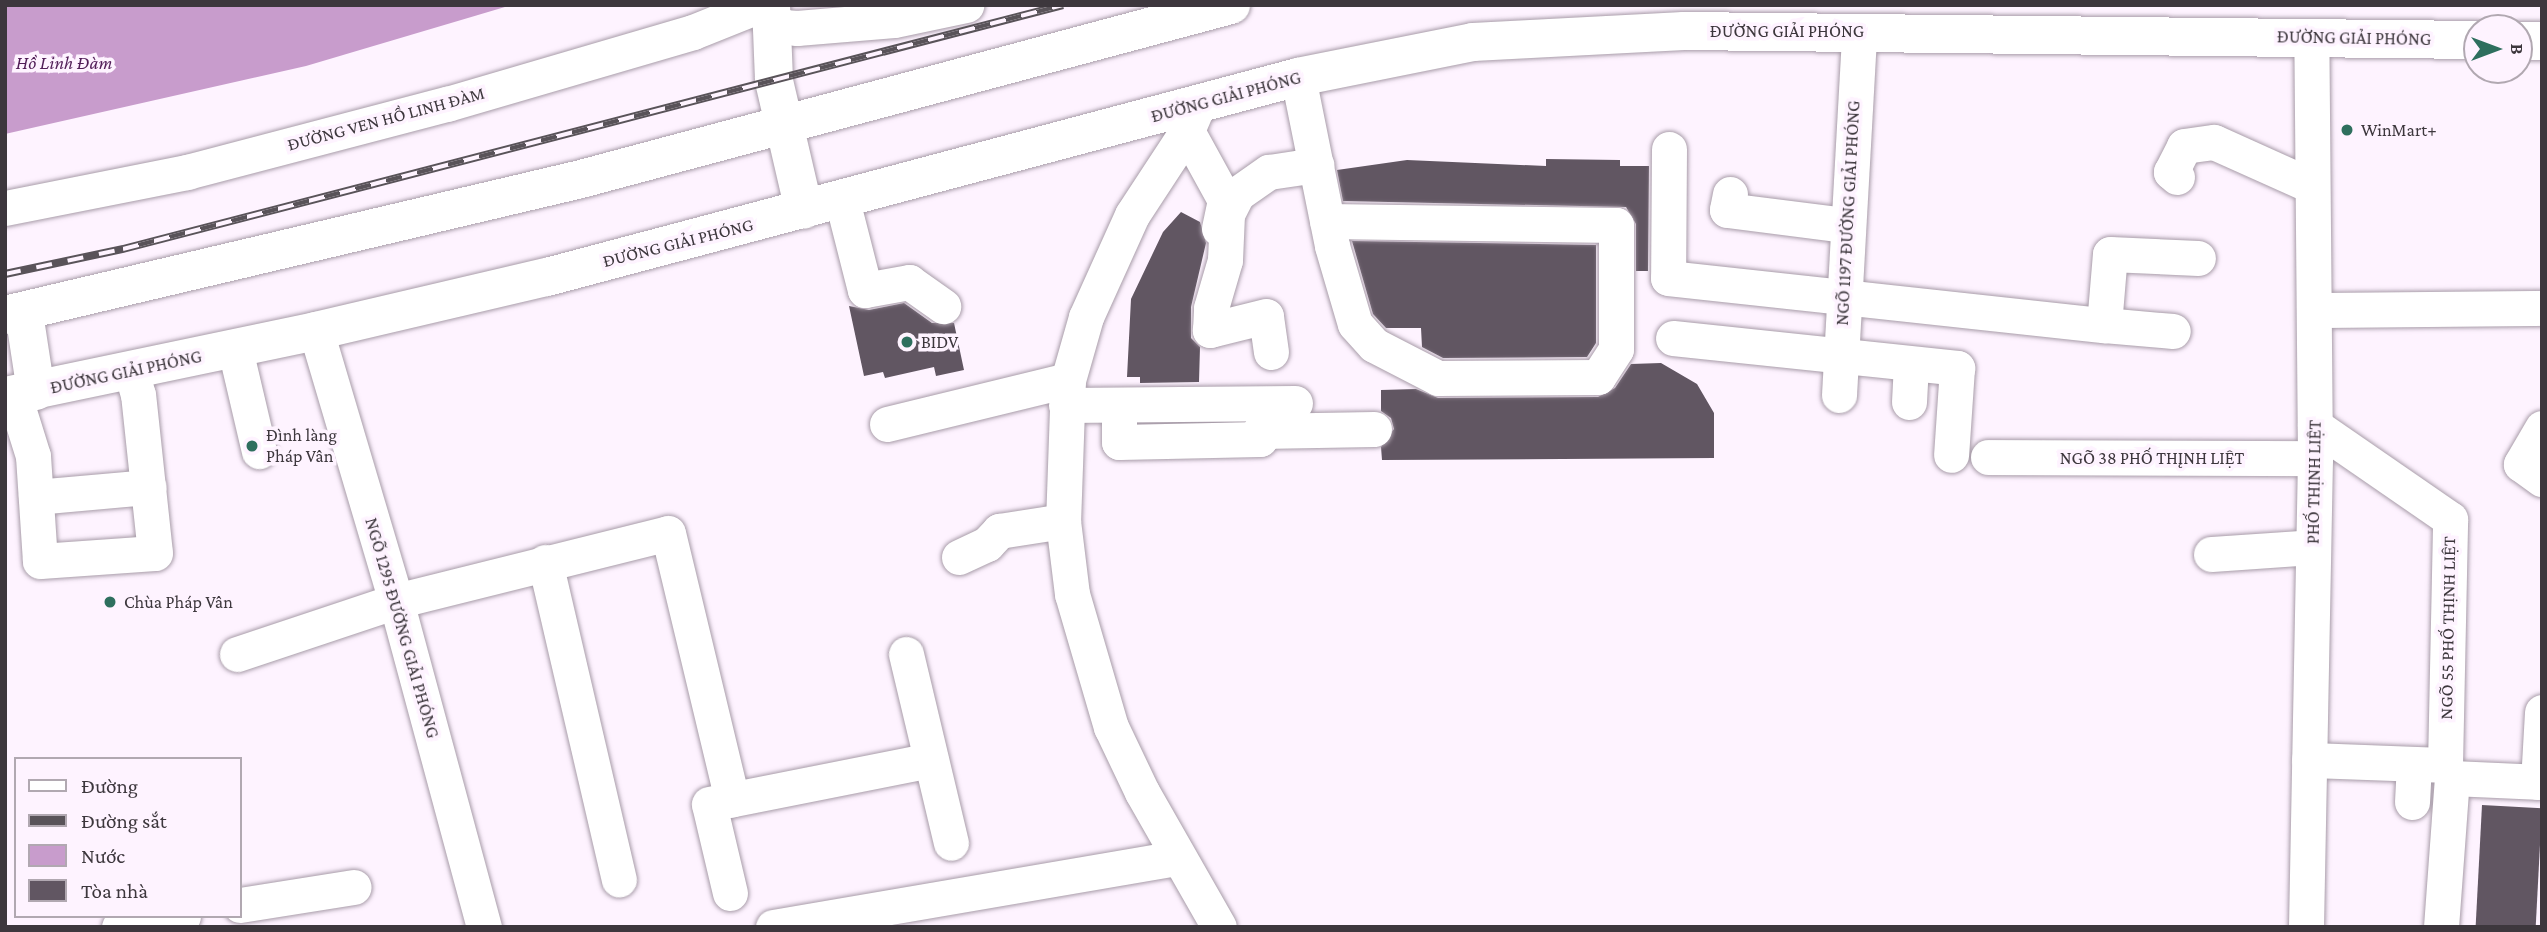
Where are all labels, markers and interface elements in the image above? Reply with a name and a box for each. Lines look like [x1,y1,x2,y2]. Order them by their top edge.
north arrow [2463,14,2533,84]
street label: ĐƯỜNG GIẢI PHÓNG [1710,20,1864,42]
street label: ĐƯỜNG GIẢI PHÓNG [2277,26,2431,50]
text: B [2507,43,2528,55]
water label: Hồ Linh Đàm [16,52,112,74]
street label: ĐƯỜNG GIẢI PHÓNG [1149,67,1303,127]
street label: ĐƯỜNG VEN HỒ LINH ĐÀM [285,82,487,156]
street label: NGÕ 1197 ĐƯỜNG GIẢI PHÓNG [1831,100,1865,326]
place label: WinMart+ [2361,119,2437,141]
marker: WinMart+ [2339,122,2355,138]
street label: ĐƯỜNG GIẢI PHÓNG [600,214,756,272]
place label: BIDV [921,331,958,353]
marker: BIDV [899,334,915,350]
street label: ĐƯỜNG GIẢI PHÓNG [48,345,204,399]
street label: PHỐ THỊNH LIỆT [2302,420,2326,544]
place label: Đình làng Pháp Vân [266,425,337,467]
marker: Đình làng Pháp Vân [244,438,260,454]
street label: NGÕ 38 PHỐ THĮNH LIỆT [2060,447,2244,469]
street label: NGÕ 1295 ĐƯỜNG GIẢI PHÓNG [360,515,444,741]
street label: NGÕ 55 PHỐ THỊNH LIỆT [2436,536,2460,720]
place label: Chùa Pháp Vân [124,591,233,613]
marker: Chùa Pháp Vân [102,594,118,610]
legend [14,757,242,918]
text: Đường [81,774,138,798]
text: Đường sắt [81,809,167,833]
text: Nước [81,844,125,868]
text: Tòa nhà [81,879,148,903]

